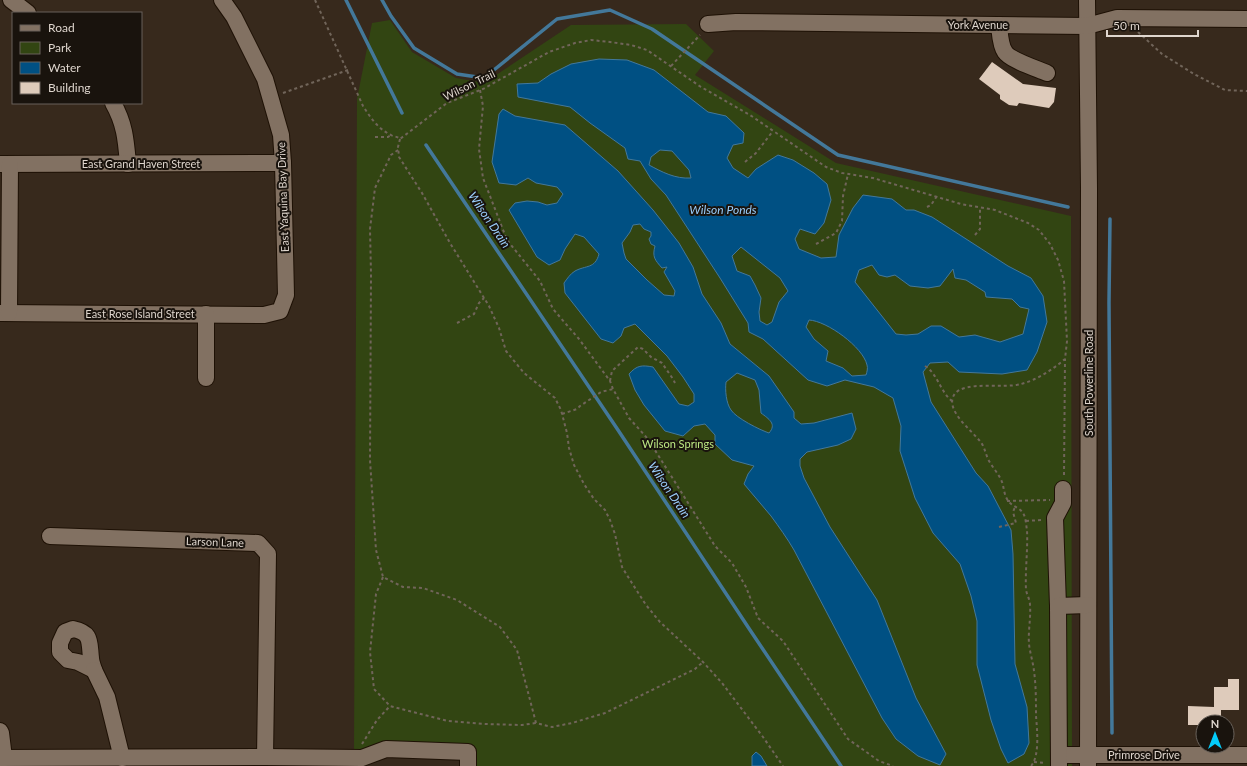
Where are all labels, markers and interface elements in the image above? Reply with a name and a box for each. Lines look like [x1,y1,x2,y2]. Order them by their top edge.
legend [12,12,142,104]
scale bar [1107,12,1198,38]
street label: York Avenue [948,18,1008,31]
text: 50 m [1113,18,1140,33]
text: Road [48,20,75,35]
text: Park [48,40,72,55]
text: Water [48,60,81,75]
street label: Wilson Trail [441,66,497,103]
text: Building [48,80,91,95]
street label: East Yaquina Bay Drive [274,142,291,252]
street label: East Grand Haven Street [82,157,200,170]
water label: Wilson Drain [465,189,514,251]
water label: Wilson Ponds [689,202,757,217]
street label: East Rose Island Street [85,307,195,320]
street label: South Powerline Road [1082,330,1095,436]
park label: Wilson Springs [642,437,714,450]
water label: Wilson Drain [645,459,694,521]
street label: Larson Lane [186,534,244,549]
north arrow [1195,714,1235,754]
text: N [1211,717,1219,730]
street label: Primrose Drive [1108,748,1180,761]

